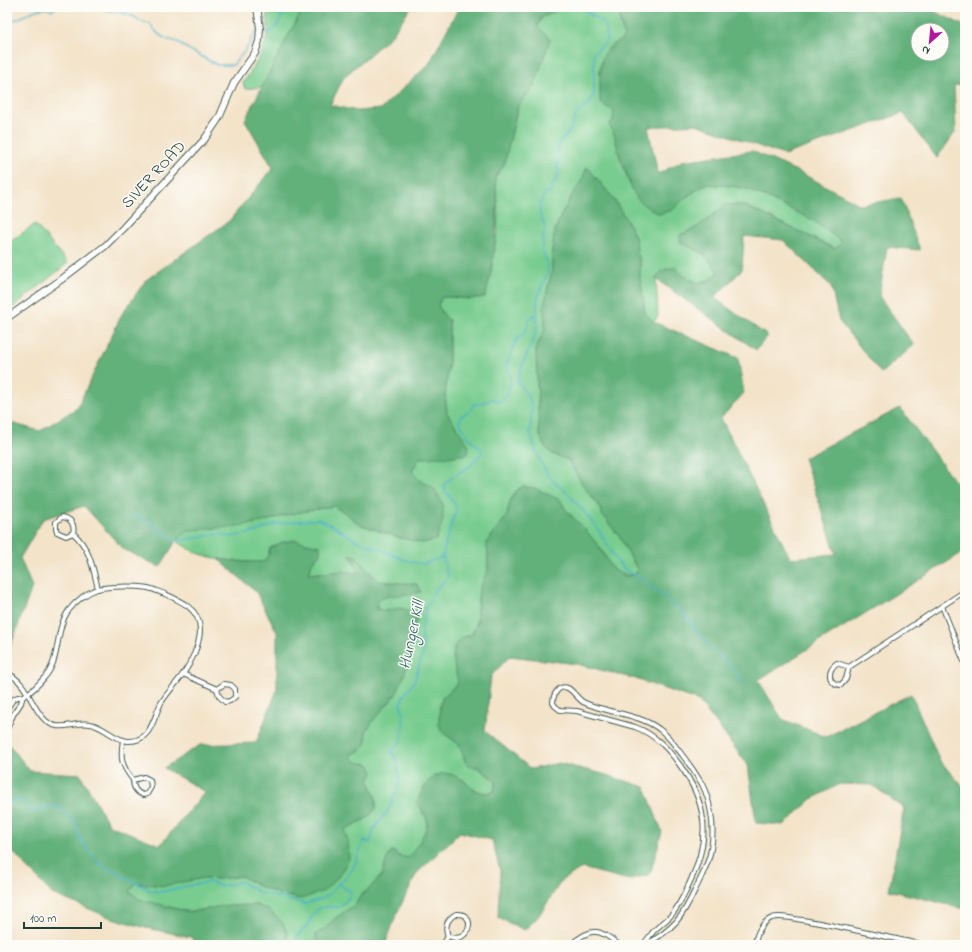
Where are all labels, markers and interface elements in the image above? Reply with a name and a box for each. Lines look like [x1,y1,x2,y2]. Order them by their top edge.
north arrow [910,22,950,62]
text: N [919,41,933,59]
street label: SIVER ROAD [116,136,192,214]
water label: Hunger Kill [393,596,433,672]
scale bar [24,904,101,930]
text: 100 m [30,910,57,928]

